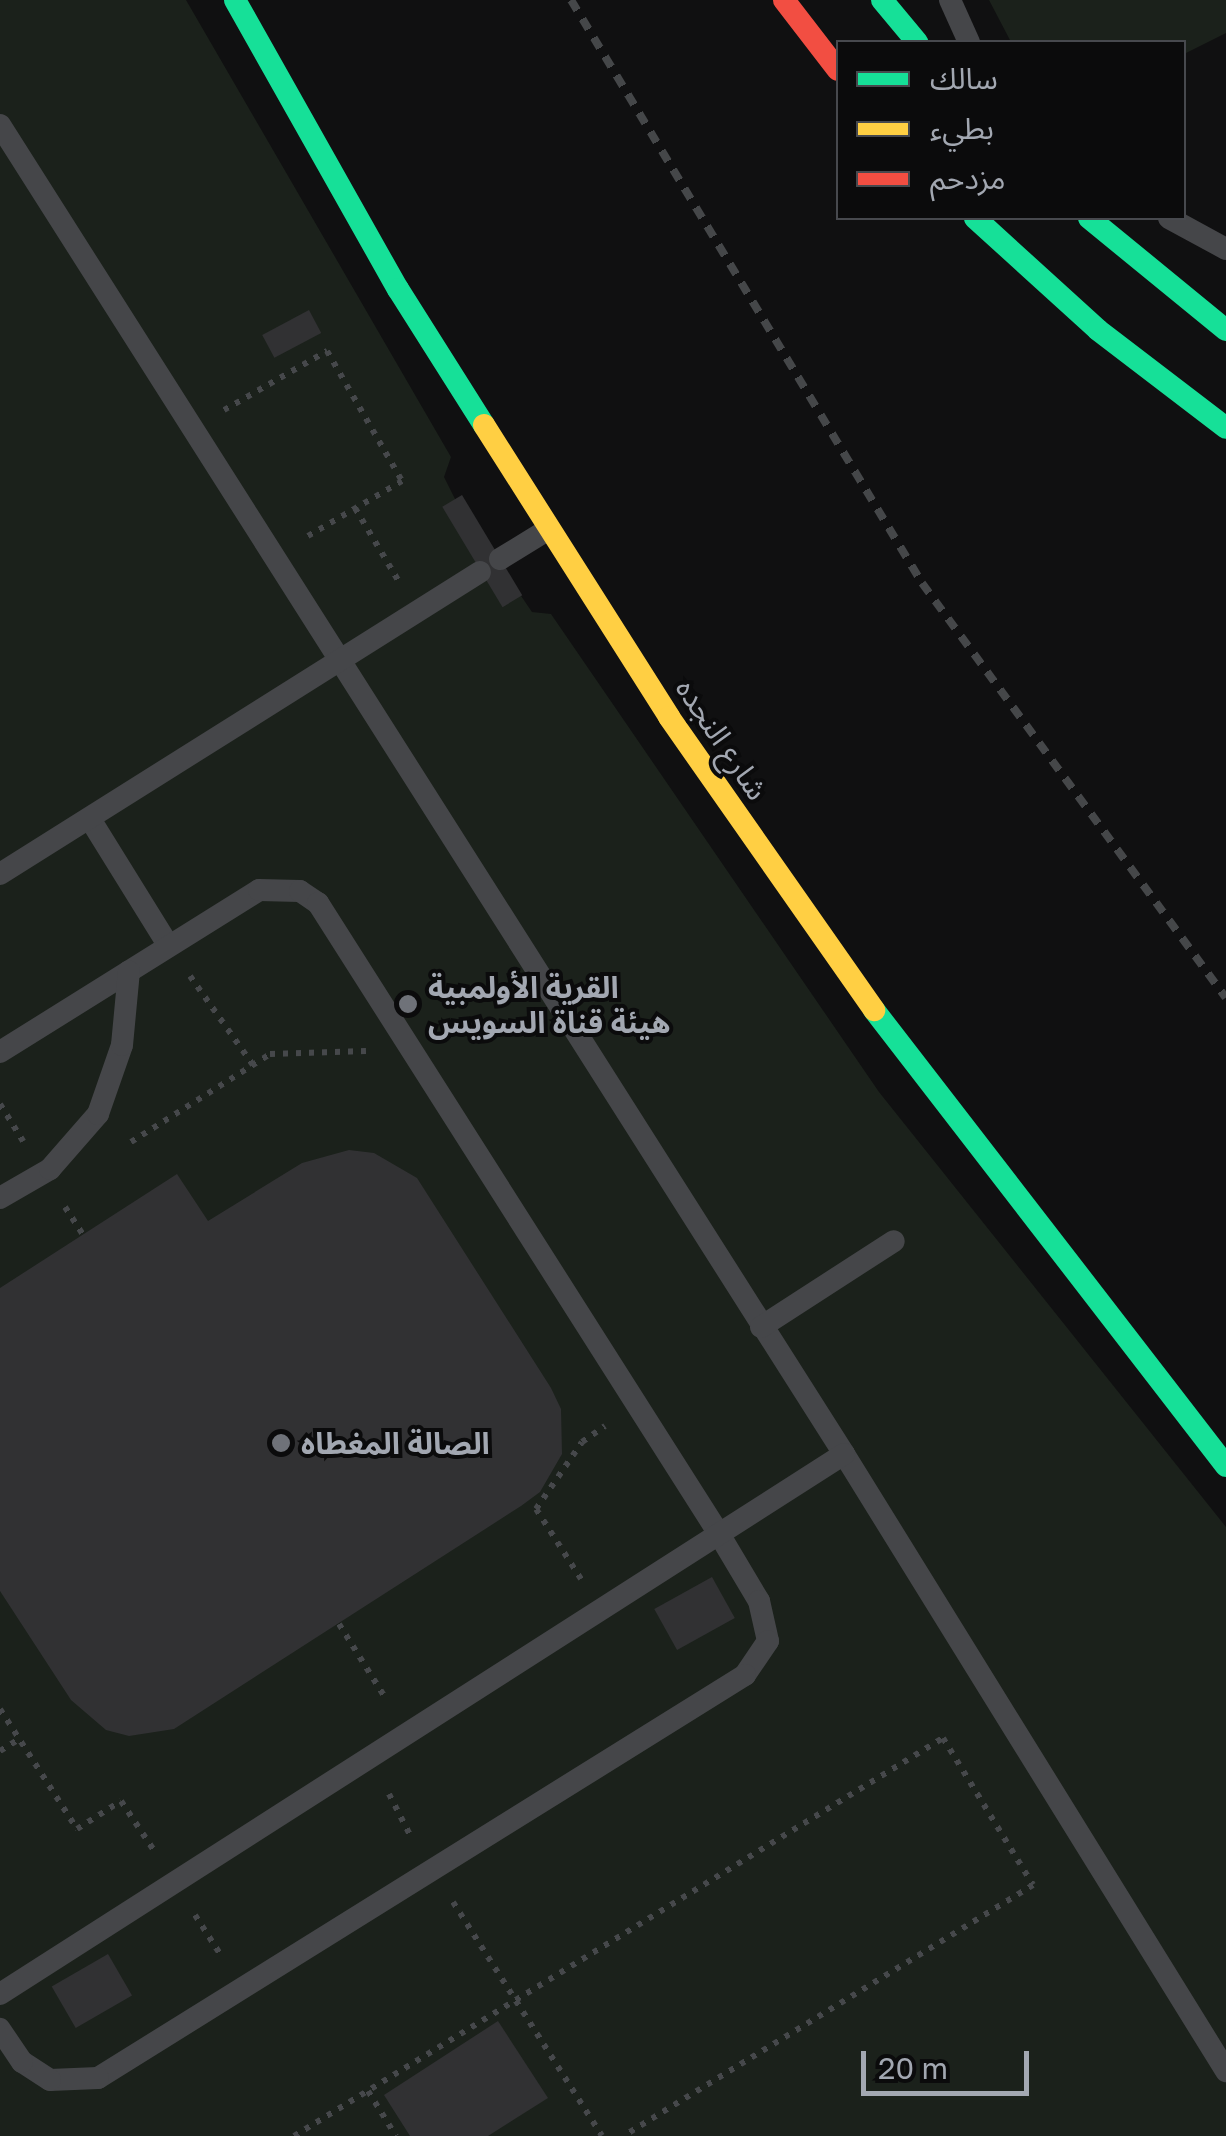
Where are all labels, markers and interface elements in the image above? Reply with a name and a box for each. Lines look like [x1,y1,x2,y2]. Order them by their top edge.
legend [836,40,1186,220]
text: سالك [930,60,998,96]
text: بطيء [930,110,994,146]
text: مزدحم [930,160,1006,196]
street label: شارع النجده [668,672,776,806]
place label: القرية الأولمبية هيئة قناة السويس [428,969,670,1040]
marker: القرية الأولمبية هيئة قناة السويس [397,993,419,1015]
place label: الصالة المغطاه [301,1425,490,1461]
marker: الصالة المغطاه [270,1432,292,1454]
scale bar [866,2031,1034,2093]
text: 20 m [878,2050,948,2086]

